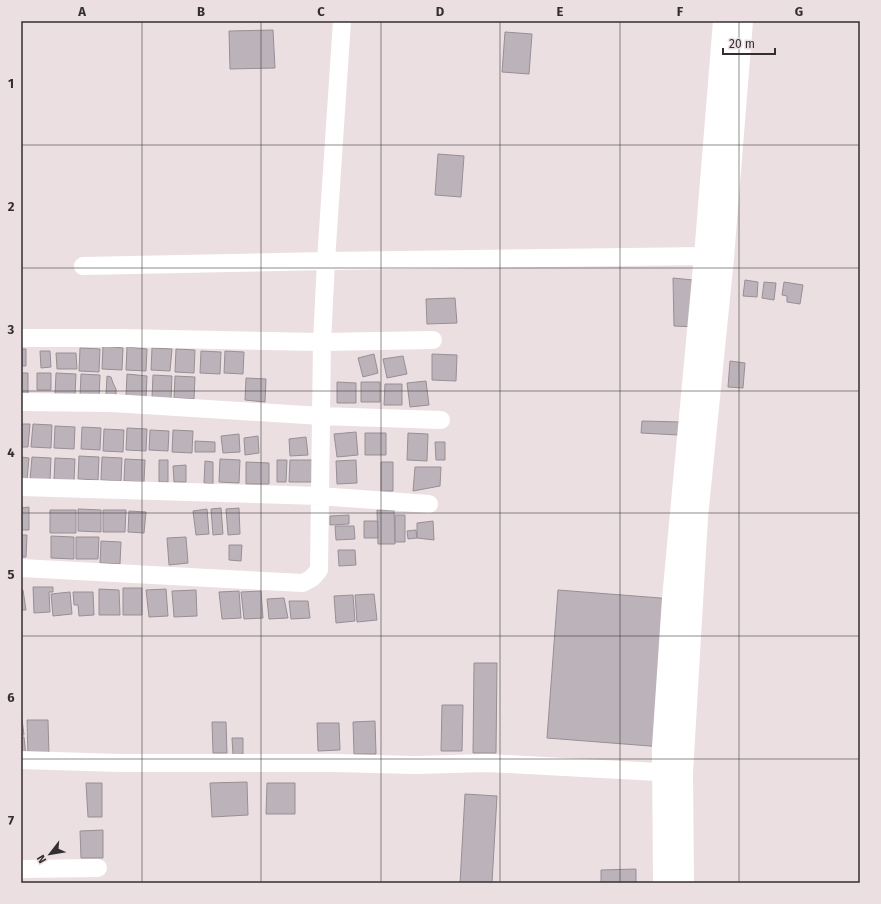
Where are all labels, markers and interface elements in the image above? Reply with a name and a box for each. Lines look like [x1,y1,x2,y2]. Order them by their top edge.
text: A [77,4,86,19]
text: B [197,4,205,19]
text: C [317,4,325,19]
text: D [436,4,445,19]
text: E [557,4,564,19]
text: F [677,4,684,19]
text: G [795,4,803,19]
scale bar [723,30,775,56]
text: 20 m [729,37,755,51]
text: 1 [8,76,14,91]
text: 2 [8,199,15,214]
text: 3 [7,322,15,337]
text: 4 [7,445,15,460]
text: 5 [8,567,15,582]
text: 6 [7,690,15,705]
text: 7 [8,813,14,828]
north arrow [30,834,70,874]
text: N [34,852,49,865]

